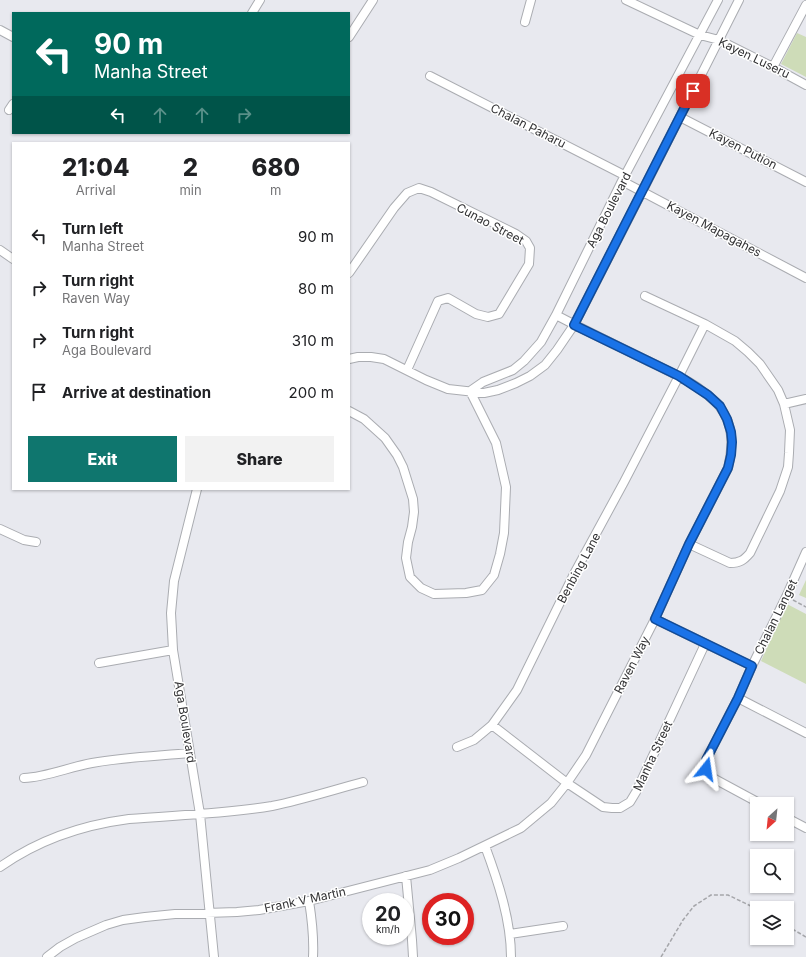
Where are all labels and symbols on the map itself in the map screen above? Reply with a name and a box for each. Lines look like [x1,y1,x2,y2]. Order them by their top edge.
street label: Kayen Luseru [716,34,792,81]
pin [676,74,710,108]
street label: Chalan Paharu [488,100,568,151]
street label: Kayen Pution [707,125,780,172]
street label: Aga Boulevard [583,170,634,250]
street label: Kayen Mapagahes [664,197,764,260]
street label: Cunao Street [454,200,527,248]
street label: Benbing Lane [554,530,603,606]
street label: Chalan Langet [751,577,800,657]
street label: Raven Way [611,633,653,696]
street label: Aga Boulevard [172,680,199,764]
street label: Manha Street [630,718,675,793]
position arrow [685,748,727,790]
north arrow [750,797,794,841]
street label: Frank V Martin [263,884,347,915]
speed limit sign: 30 [422,893,474,945]

